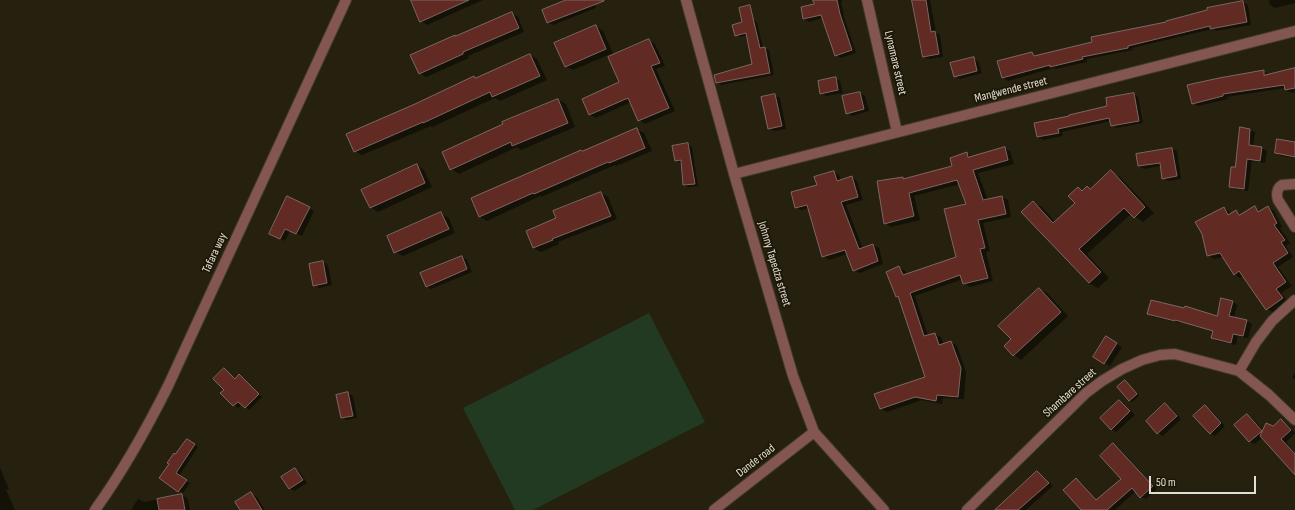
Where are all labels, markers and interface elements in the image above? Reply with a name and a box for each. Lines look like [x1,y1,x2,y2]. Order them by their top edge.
street label: Lynamare street [881,30,909,96]
street label: Mangwende street [973,74,1049,106]
street label: Johnny Tapedza street [754,220,794,308]
street label: Tafara way [200,231,230,275]
street label: Shambare street [1040,365,1100,421]
street label: Dande road [734,441,778,481]
scale bar [1151,468,1258,494]
text: 50 m [1156,475,1176,490]

